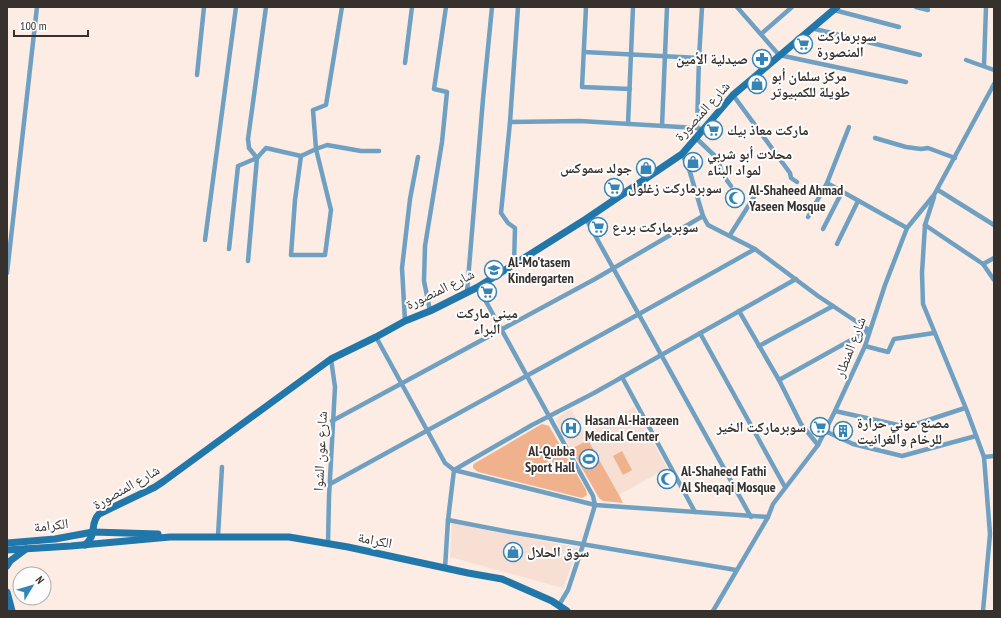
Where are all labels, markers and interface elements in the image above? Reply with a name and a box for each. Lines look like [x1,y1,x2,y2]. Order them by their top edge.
scale bar [14,12,88,38]
text: 100 m [20,18,47,33]
place label: سوبرماركت المنصورة [817,27,877,61]
supermarket icon: سوبرماركت المنصورة [792,33,814,55]
pharmacy icon: صيدلية الأمين [751,48,773,70]
place label: صيدلية الأمين [676,50,748,68]
place label: مركز سلمان أبو طويلة للكمبيوتر [770,67,850,101]
shop icon: مركز سلمان أبو طويلة للكمبيوتر [746,73,768,95]
street label: شارع المنصورة [670,77,734,145]
supermarket icon: ماركت معاذ بيك [702,119,724,141]
place label: ماركت معاذ بيك [727,121,809,139]
place label: محلات أبو شربي لمواد البناء [707,145,792,179]
shop icon: محلات أبو شربي لمواد البناء [682,151,704,173]
shop icon: جولد سموكس [635,157,657,179]
place label: جولد سموكس [560,159,632,177]
supermarket icon: سوبرماركت زغلول [603,177,625,199]
place label: سوبرماركت زغلول [628,179,722,197]
place label: Al-Shaheed Ahmad Yaseen Mosque [748,181,843,215]
mosque icon: Al-Shaheed Ahmad Yaseen Mosque [724,187,746,209]
supermarket icon: سوبرماركت بردع [587,216,609,238]
place label: سوبرماركت بردع [612,218,699,236]
place label: Al-Mo'tasem Kindergarten [507,253,574,287]
school or university icon: Al-Mo'tasem Kindergarten [483,259,505,281]
street label: شارع المنصورة [403,265,478,314]
supermarket icon: ميني ماركت البراء [476,281,498,303]
place label: ميني ماركت البراء [456,304,518,338]
street label: شارع المنطار [830,314,871,381]
street label: شارع عون الشوا [309,411,332,491]
place label: Hasan Al-Harazeen Medical Center [585,411,679,445]
place label: مصنع عوني حرارة للرخام والغرانيت [857,414,949,449]
supermarket icon: سوبرماركت الخير [809,416,831,438]
hospital icon: Hasan Al-Harazeen Medical Center [560,417,582,439]
place label: سوبرماركت الخير [716,418,806,436]
building icon: مصنع عوني حرارة للرخام والغرانيت [832,420,854,442]
place label: Al-Qubba Sport Hall [525,442,576,476]
sports icon: Al-Qubba Sport Hall [578,448,600,470]
street label: شارع المنصورة [89,461,163,514]
place label: Al-Shaheed Fathi Al Sheqaqi Mosque [680,462,776,496]
mosque icon: Al-Shaheed Fathi Al Sheqaqi Mosque [656,468,678,490]
street label: الكرامة [33,514,69,536]
street label: الكرامة [356,528,394,552]
shop icon: سوق الحلال [502,541,524,563]
place label: سوق الحلال [527,543,589,561]
north arrow [12,566,52,606]
text: N [33,573,47,587]

